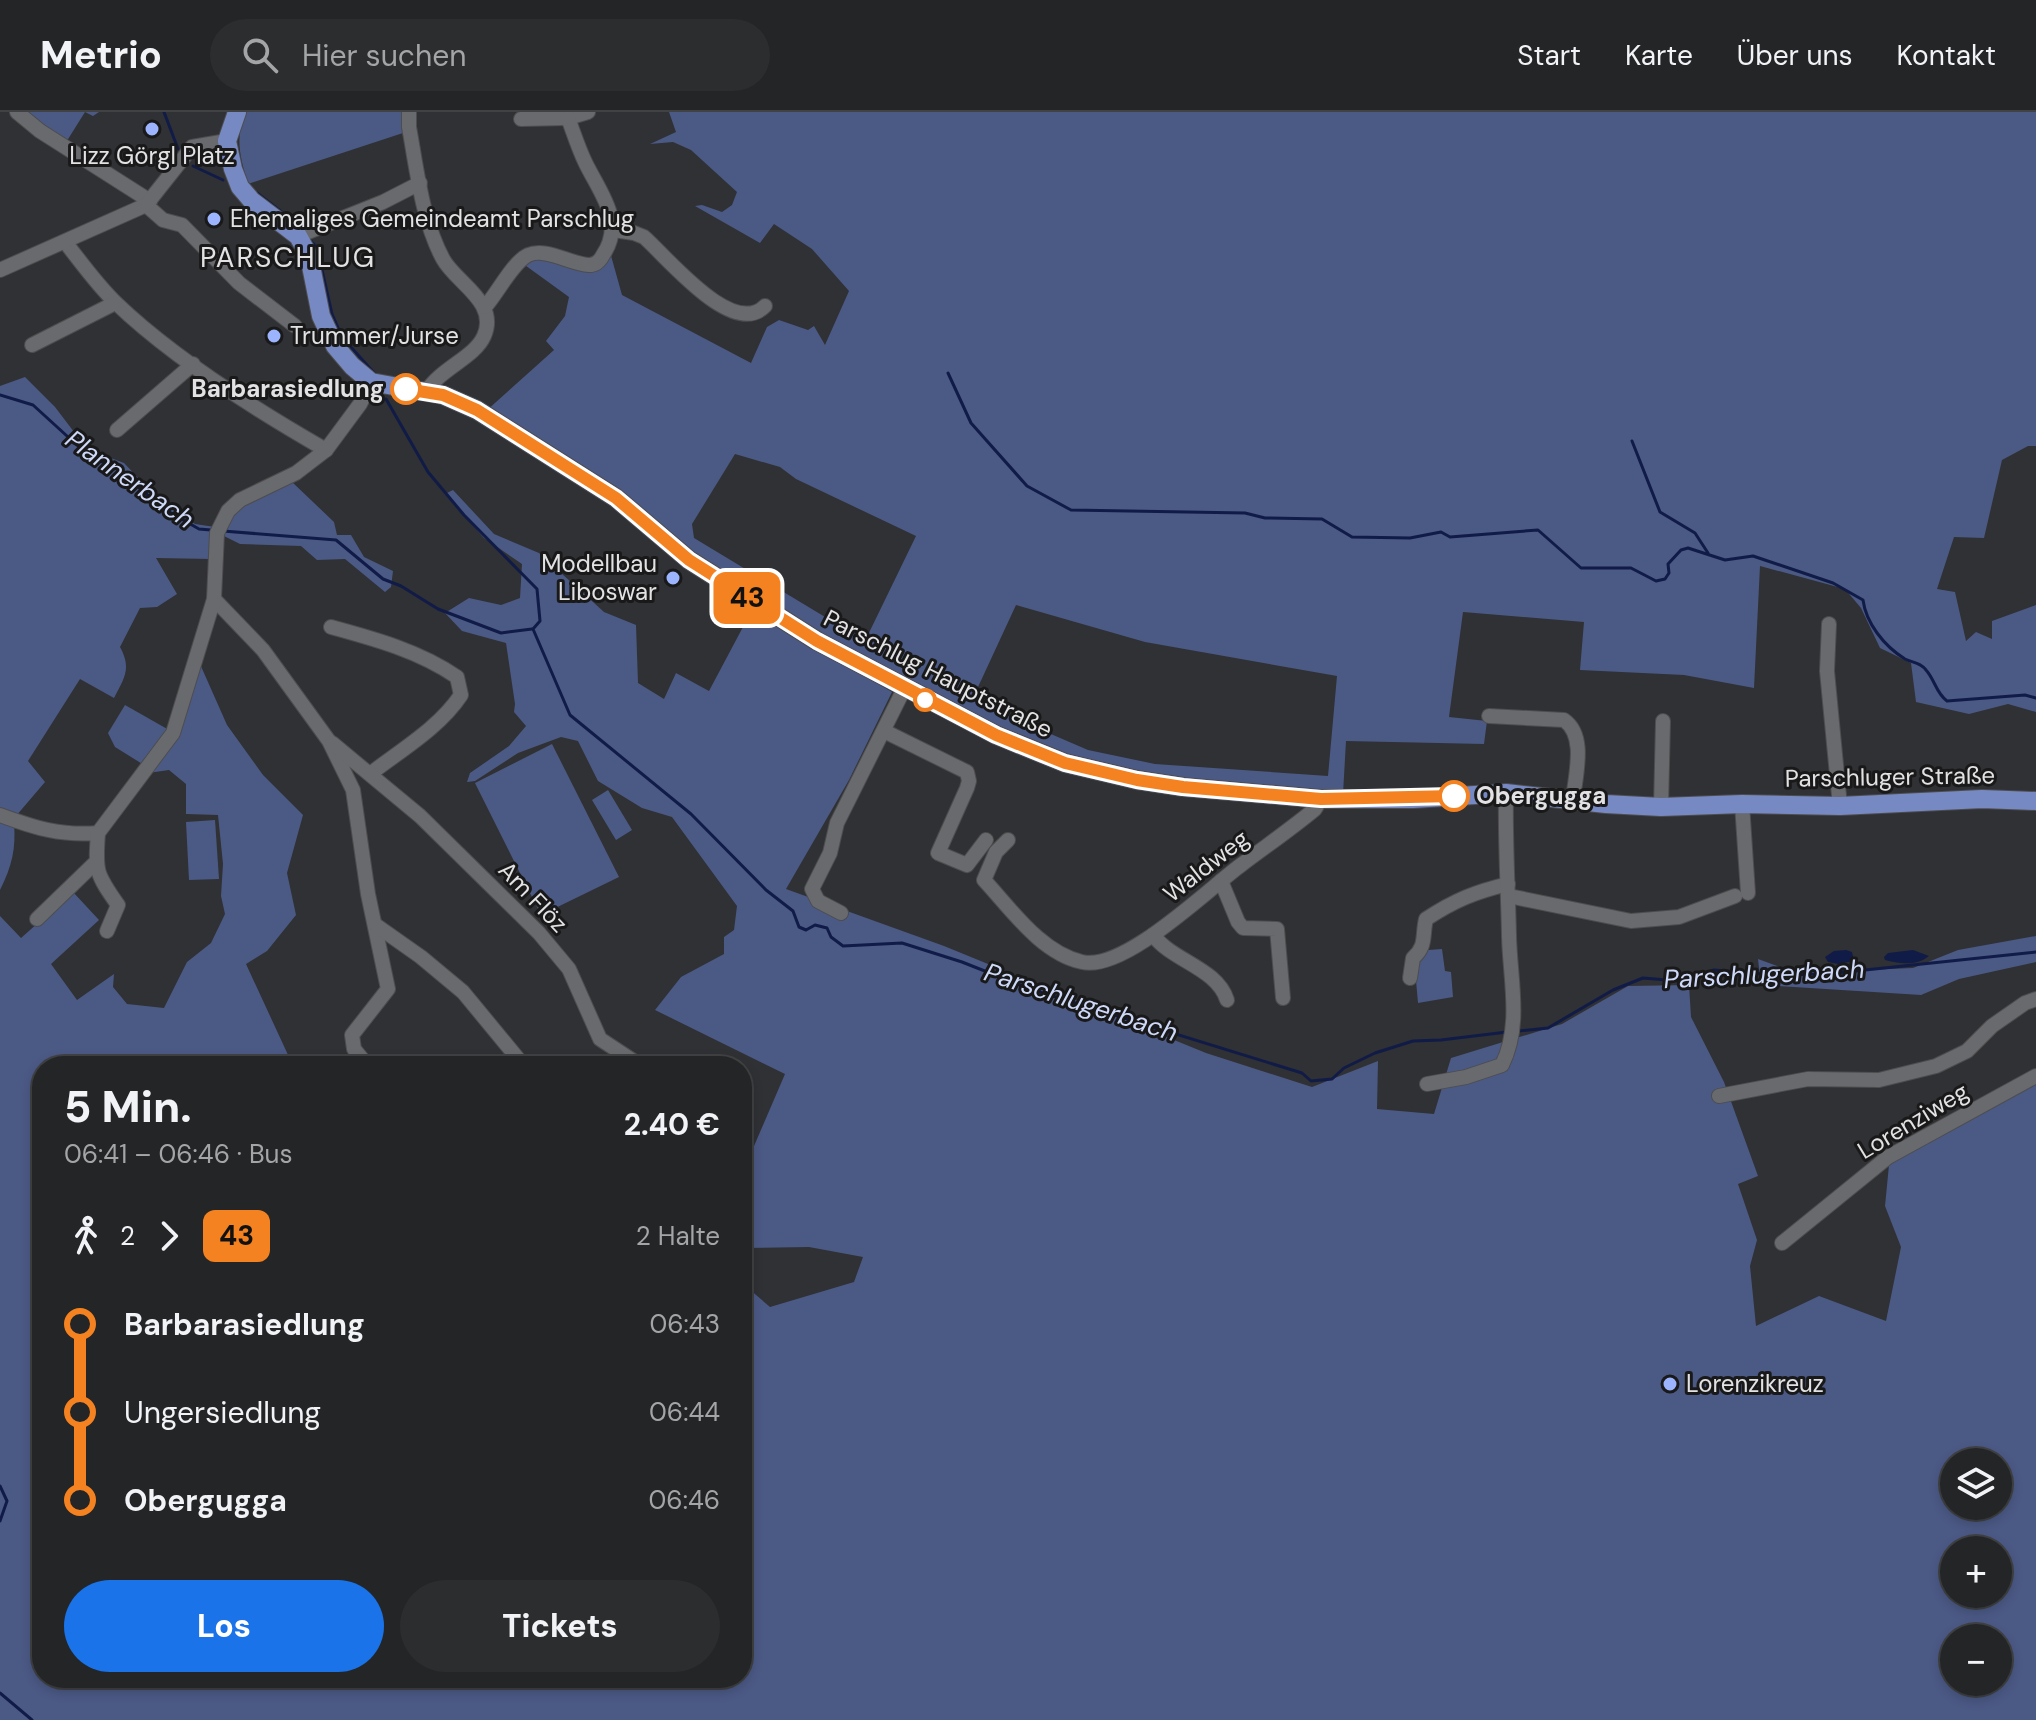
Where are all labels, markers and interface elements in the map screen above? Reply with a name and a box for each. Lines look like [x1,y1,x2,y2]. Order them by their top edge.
search box [210,19,770,91]
text: Metrio [40,30,162,80]
icon: search [238,33,282,77]
text: Hier suchen [302,36,467,75]
text: Start [1517,37,1581,74]
text: Karte [1625,37,1693,74]
text: Über uns [1737,37,1853,74]
text: Kontakt [1897,37,1996,74]
marker: Lizz Görgl Platz [143,120,161,138]
place label: Lizz Görgl Platz [69,140,235,171]
place label: Ehemaliges Gemeindeamt Parschlug [230,203,634,234]
marker: Ehemaliges Gemeindeamt Parschlug [205,210,223,228]
district label: PARSCHLUG [200,239,376,276]
place label: Trummer/Jurse [290,320,459,351]
marker: Trummer/Jurse [265,327,283,345]
place label: Barbarasiedlung [191,373,384,404]
marker: Barbarasiedlung [391,374,421,404]
water label: Plannerbach [59,422,201,536]
place label: Modellbau Liboswar [541,548,657,607]
marker: Modellbau Liboswar [664,569,682,587]
line badge: 43 [711,572,783,624]
text: 43 [729,579,765,616]
street label: Parschlug Hauptstraße [819,602,1058,745]
unlabelled marker [914,689,936,711]
street label: Parschluger Straße [1785,759,1995,794]
place label: Obergugga [1476,780,1606,811]
marker: Obergugga [1439,781,1469,811]
street label: Waldweg [1157,823,1255,909]
street label: Am Flöz [492,855,575,939]
water label: Parschlugerbach [1663,952,1865,996]
water label: Parschlugerbach [980,955,1182,1049]
street label: Lorenziweg [1852,1075,1974,1166]
text: 5 Min. [64,1078,192,1136]
text: 2.40 € [624,1105,720,1144]
text: 06:41 – 06:46 · Bus [64,1137,293,1171]
icon: walk [64,1214,108,1258]
icon: forward [147,1214,191,1258]
text: 43 [219,1217,254,1254]
text: 2 [120,1219,135,1253]
text: 2 Halte [636,1219,720,1253]
text: Barbarasiedlung [124,1305,365,1344]
text: 06:43 [649,1307,720,1341]
place label: Lorenzikreuz [1686,1368,1824,1399]
marker: Lorenzikreuz [1661,1375,1679,1393]
text: Ungersiedlung [124,1393,321,1432]
text: 06:44 [649,1395,720,1429]
map controls [1940,1448,2012,1696]
button: layers [1940,1448,2012,1520]
text: Obergugga [124,1481,287,1520]
text: 06:46 [649,1483,720,1517]
button: + [1940,1536,2012,1608]
button: Los [64,1580,384,1672]
button: Tickets [400,1580,720,1672]
button: − [1940,1624,2012,1696]

